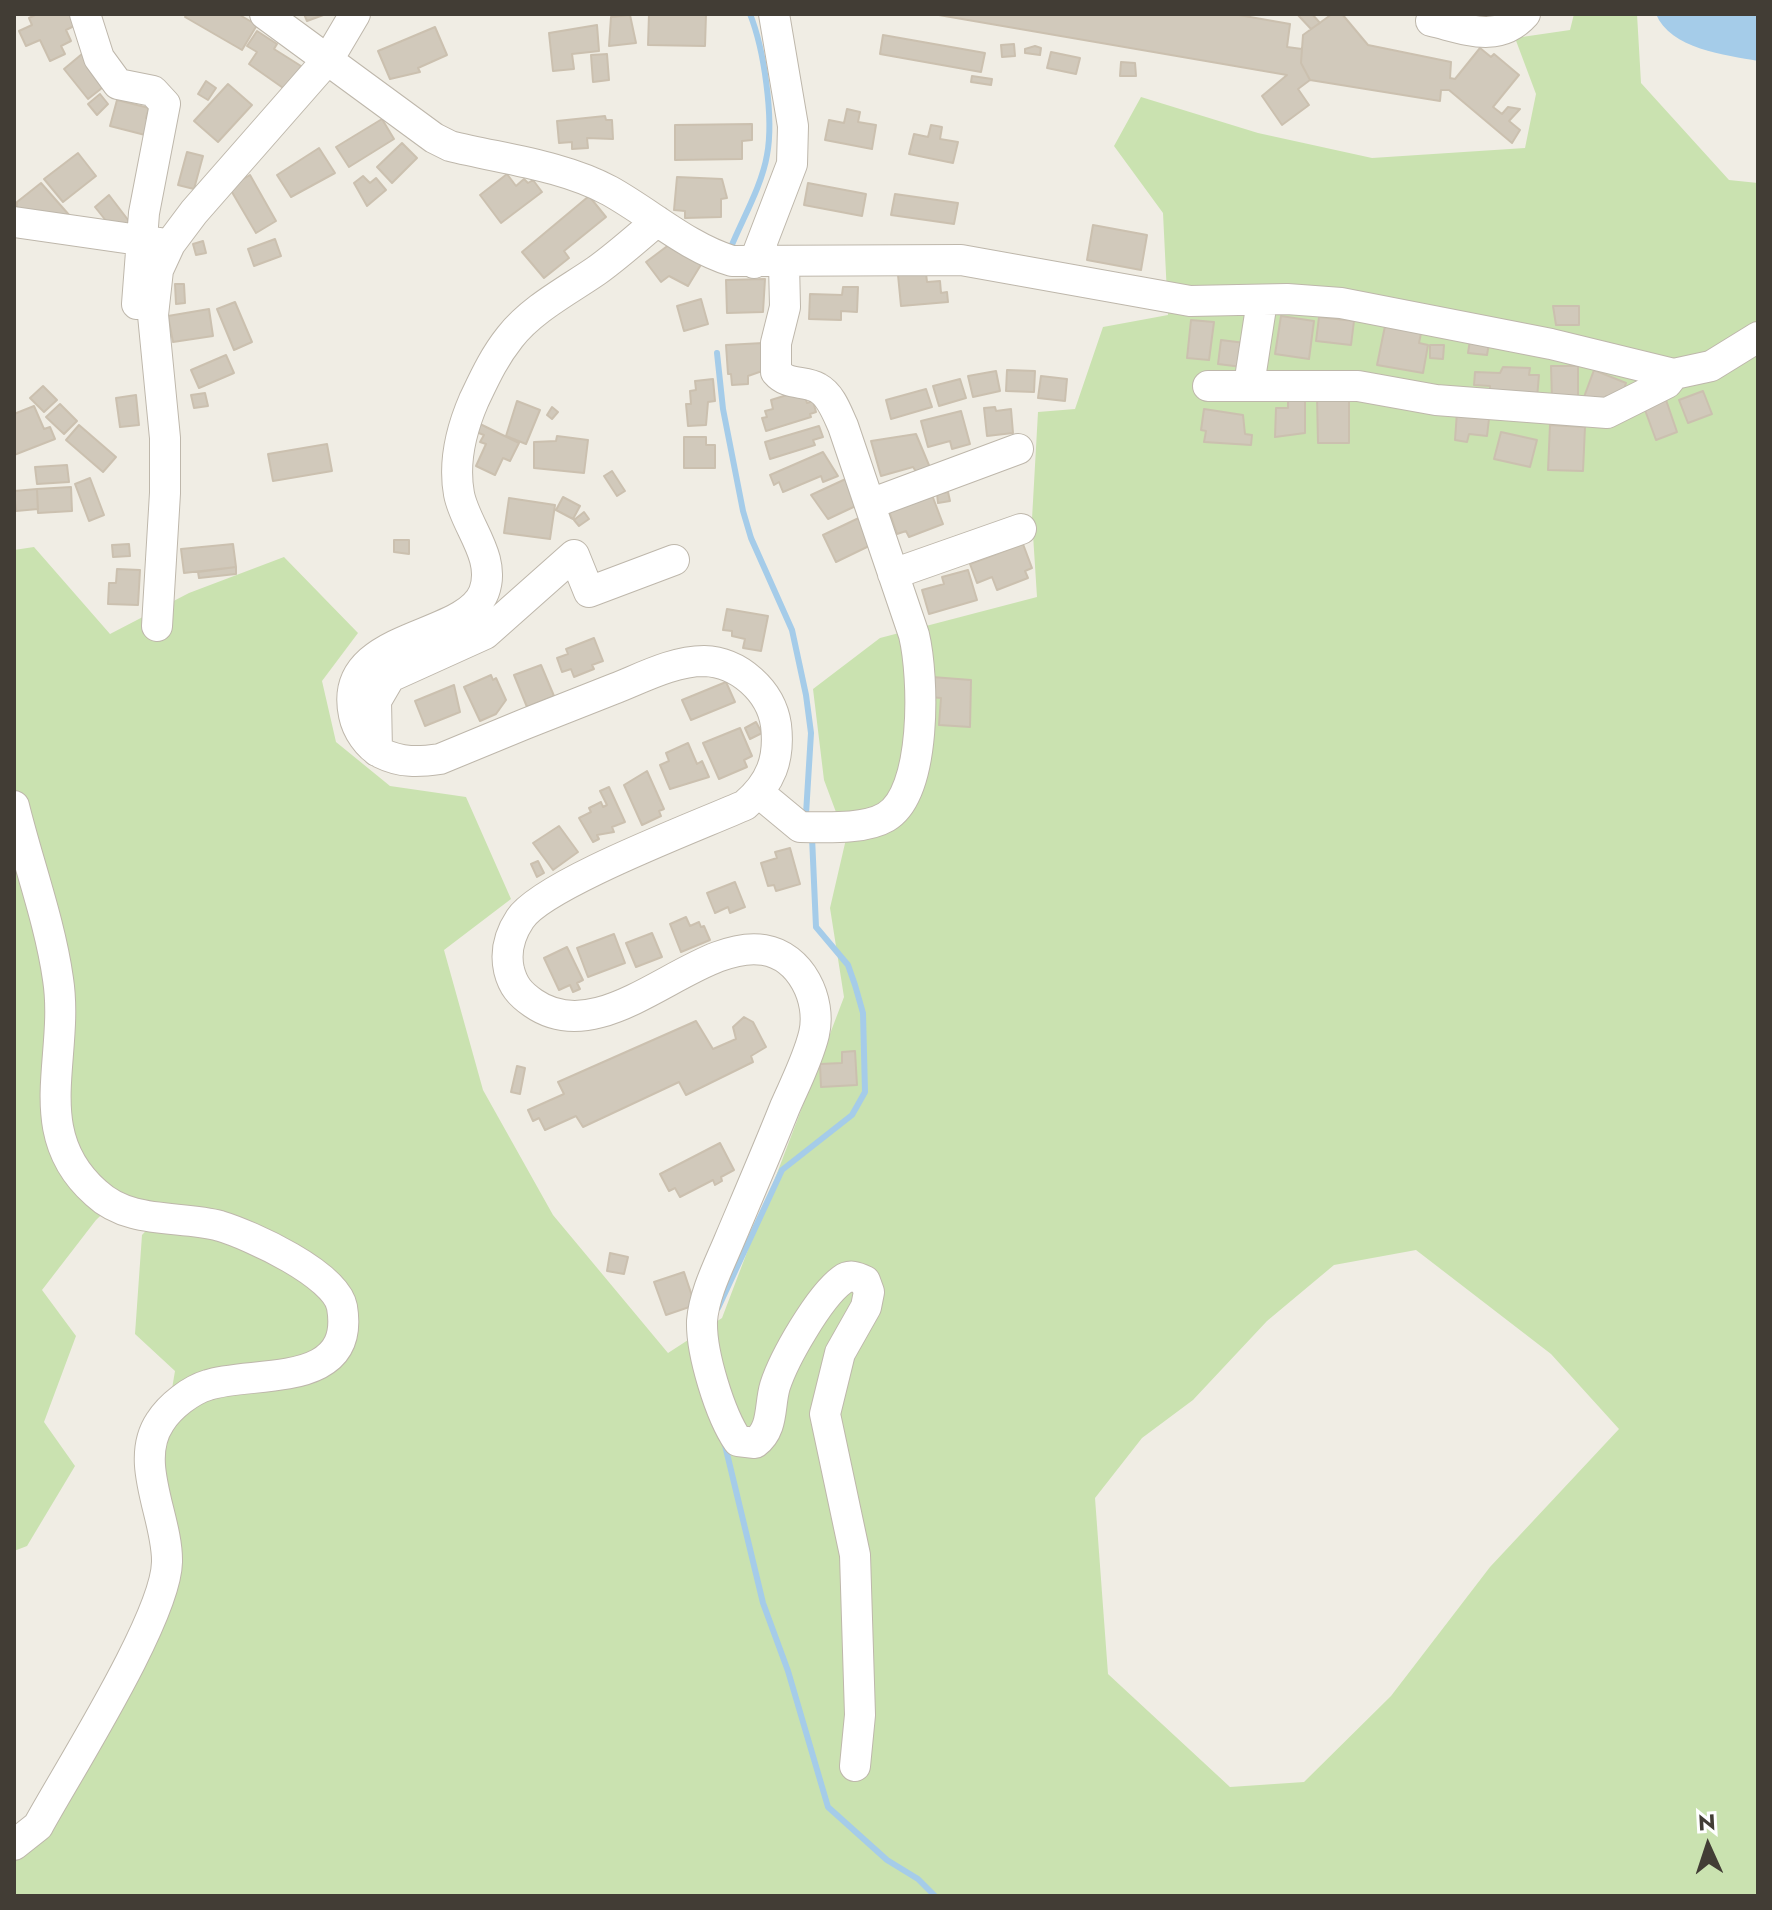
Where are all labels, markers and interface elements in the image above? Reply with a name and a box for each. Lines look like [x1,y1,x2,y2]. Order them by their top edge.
north arrow [1668,1806,1748,1886]
text: N [1697,1806,1716,1838]

